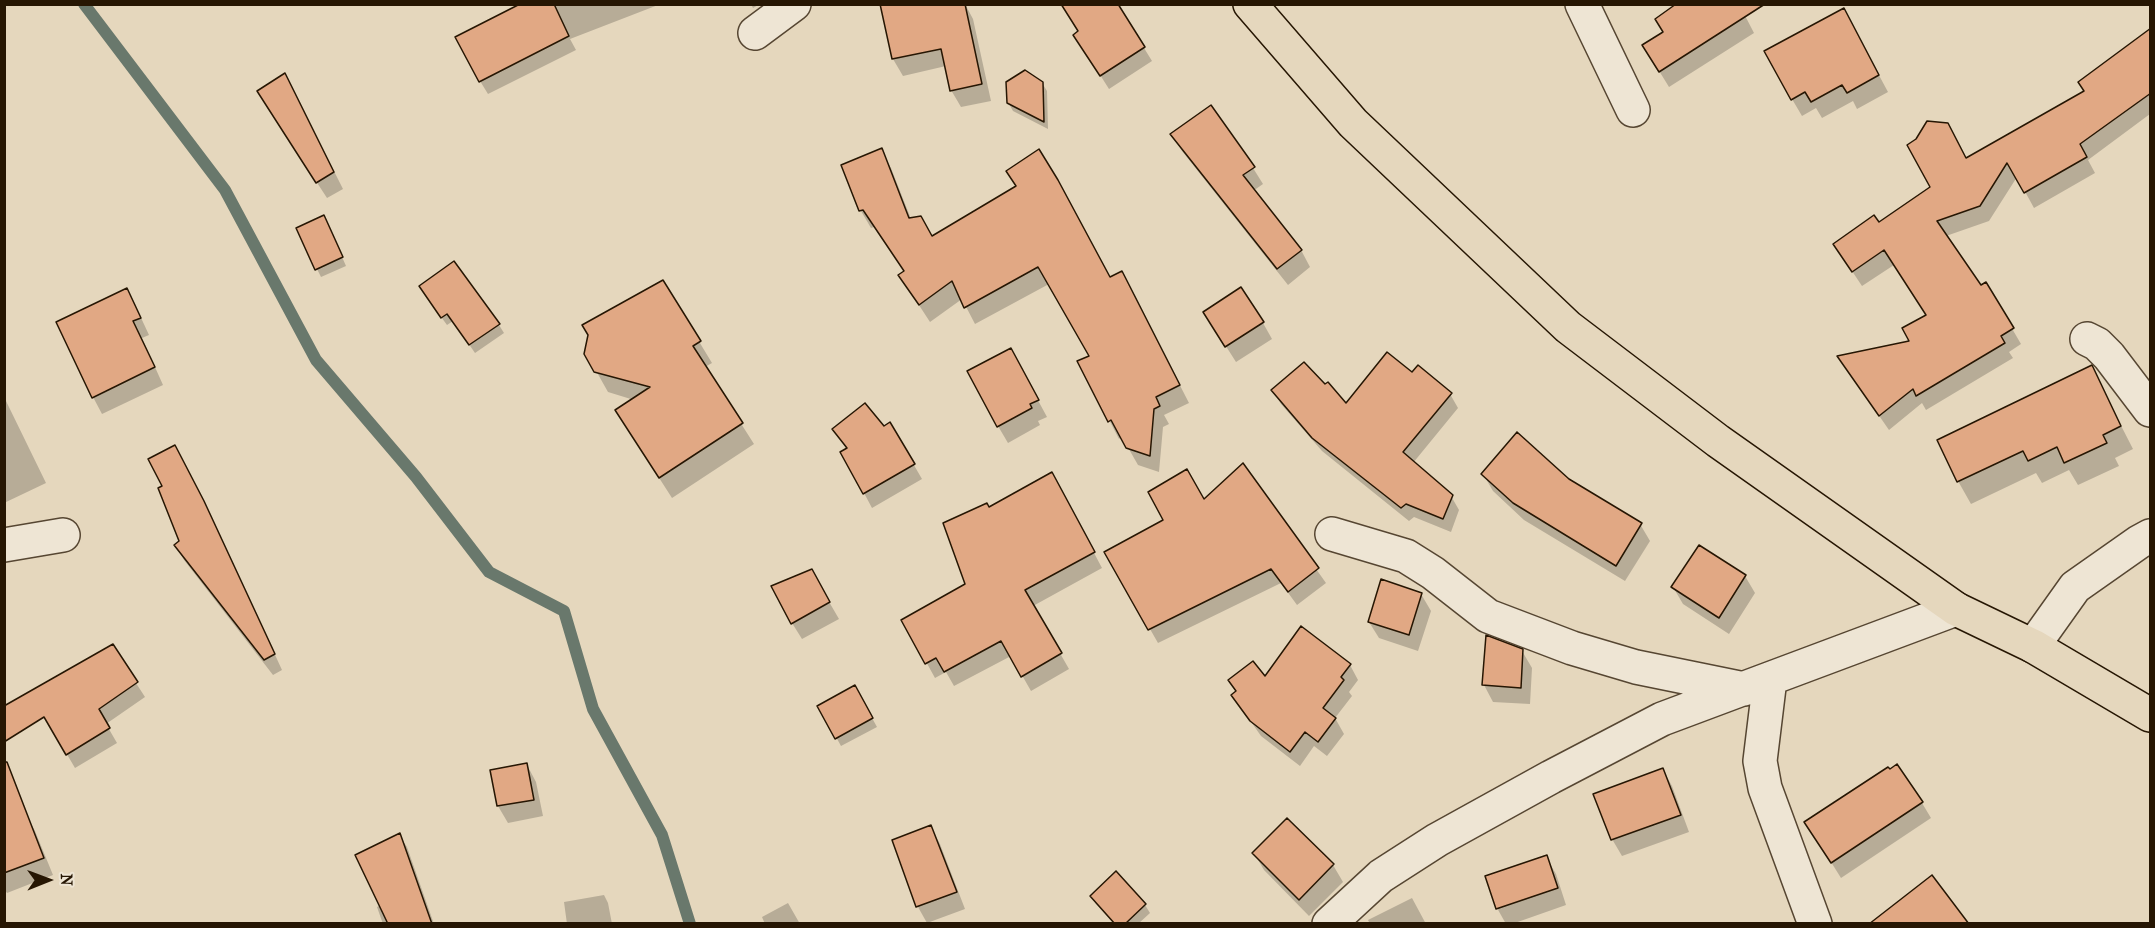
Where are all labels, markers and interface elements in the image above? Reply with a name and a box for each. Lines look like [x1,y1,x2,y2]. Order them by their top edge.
north arrow [18,850,78,910]
text: N [57,873,76,886]

